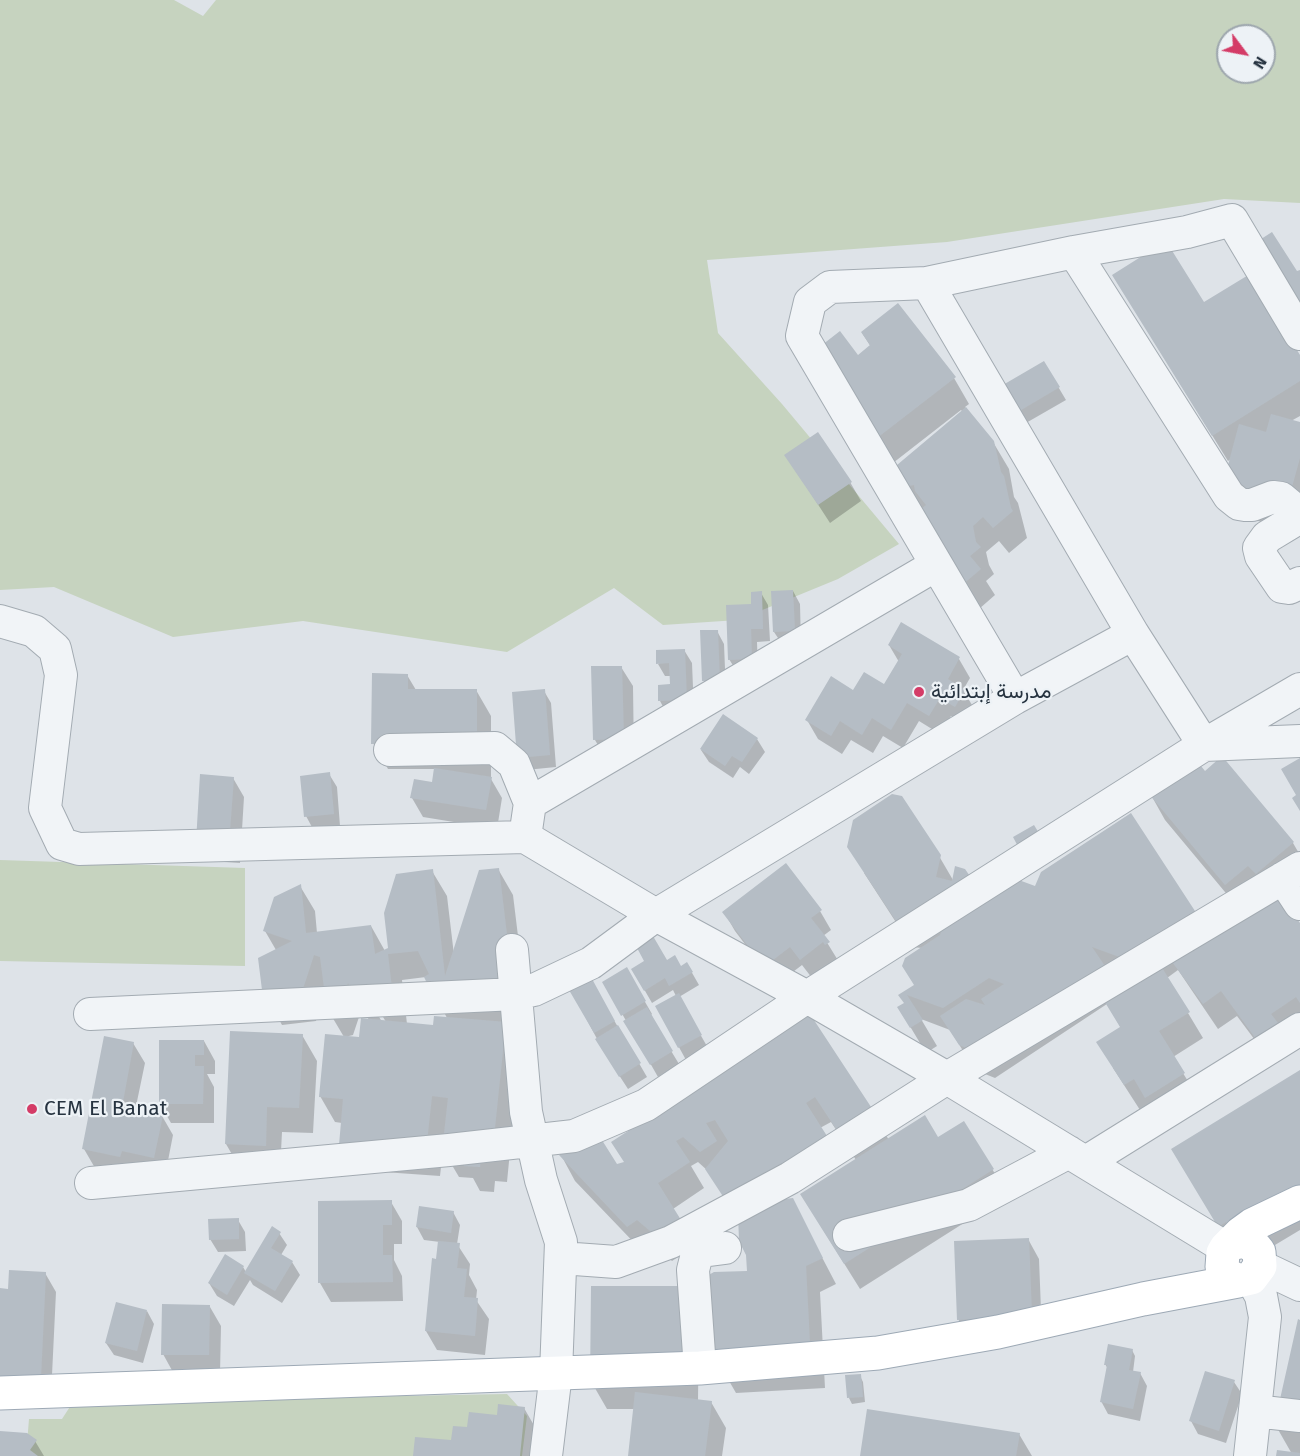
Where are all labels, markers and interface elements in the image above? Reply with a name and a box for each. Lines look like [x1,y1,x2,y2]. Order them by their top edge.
north arrow [1216,24,1276,84]
text: N [1249,53,1271,72]
place label: مدرسة إبتدائية [931,679,1052,705]
marker: مدرسة إبتدائية [912,685,926,699]
place label: CEM El Banat [44,1096,167,1122]
marker: CEM El Banat [25,1102,39,1116]

